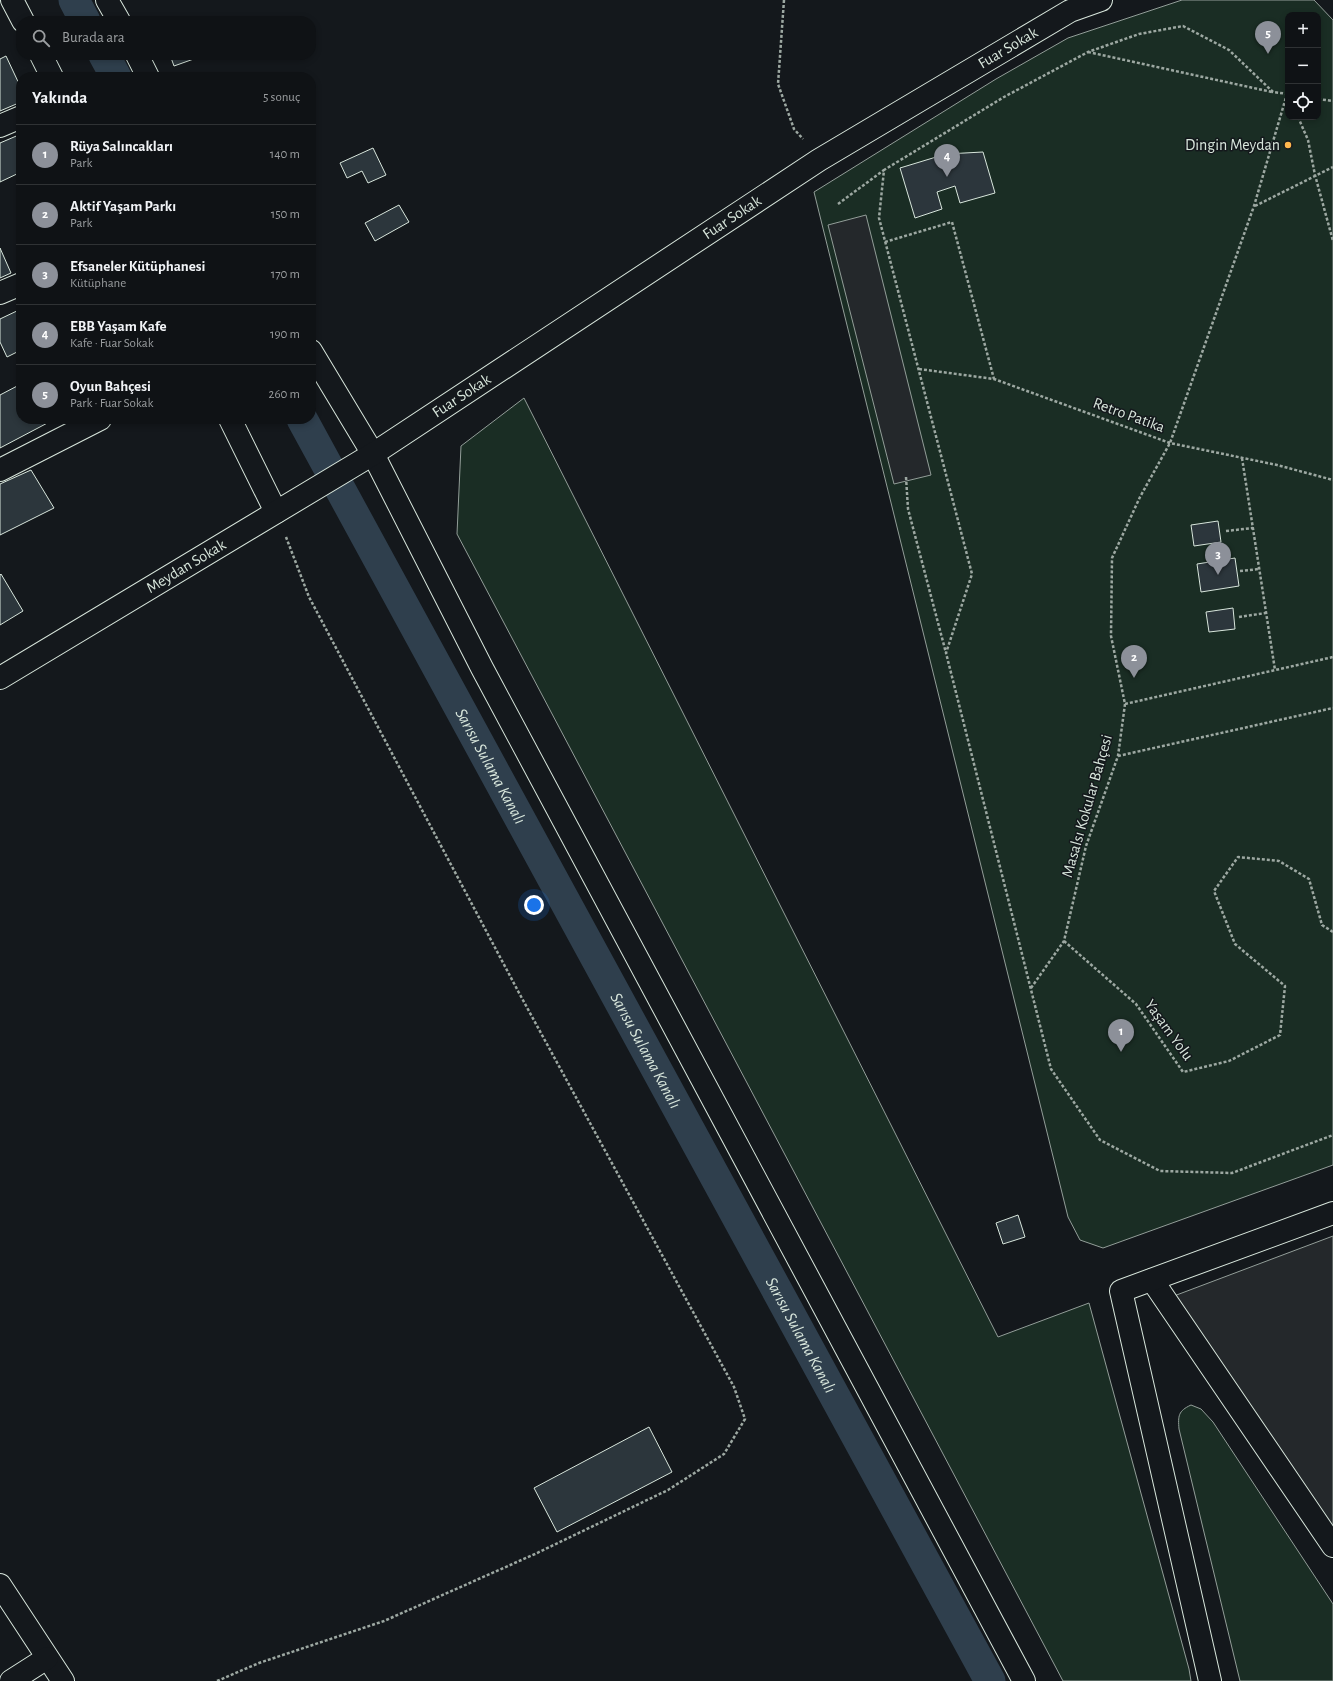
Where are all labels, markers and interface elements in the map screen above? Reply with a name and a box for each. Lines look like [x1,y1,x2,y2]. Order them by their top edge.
map controls [1285,12,1321,120]
button: + [1285,12,1321,48]
search box [16,16,316,60]
pin: 5 [1255,21,1281,54]
street label: Fuar Sokak [975,24,1041,72]
icon: search [30,27,52,49]
text: Burada ara [62,30,125,45]
button: − [1285,48,1321,84]
button: locate [1285,84,1321,120]
text: Yakında [32,89,88,106]
text: 5 sonuç [263,91,300,104]
place label: Dingin Meydan [1185,137,1280,154]
text: Rüya Salıncakları [70,139,173,154]
marker: Dingin Meydan [1283,140,1293,150]
pin: 4 [934,144,960,177]
text: 1 [43,148,47,161]
text: 140 m [270,148,300,161]
text: Park [70,157,92,170]
street label: Fuar Sokak [700,192,765,242]
text: Aktif Yaşam Parkı [70,199,176,214]
text: 2 [42,208,48,221]
text: 150 m [271,208,300,221]
text: Park [70,217,92,230]
text: Efsaneler Kütüphanesi [70,259,206,274]
text: 3 [42,268,48,281]
text: 170 m [271,268,300,281]
text: Kütüphane [70,277,126,290]
text: EBB Yaşam Kafe [70,319,167,334]
text: 4 [42,328,48,341]
text: 190 m [270,328,300,341]
text: Kafe · Fuar Sokak [70,337,154,350]
street label: Fuar Sokak [429,370,494,421]
text: Oyun Bahçesi [70,379,151,394]
text: 5 [42,388,48,401]
text: 260 m [269,388,300,401]
street label: Retro Patika [1091,395,1167,435]
text: Park · Fuar Sokak [70,397,153,410]
street label: Meydan Sokak [144,536,229,596]
pin: 3 [1205,542,1231,575]
pin: 2 [1121,645,1147,678]
water label: Sarısu Sulama Kanalı [453,705,529,826]
street label: Masalsı Kokular Bahçesi [1059,733,1115,879]
your location [524,895,544,915]
water label: Sarısu Sulama Kanalı [608,990,684,1111]
street label: Yaşam Yolu [1142,997,1196,1063]
pin: 1 [1108,1019,1134,1052]
water label: Sarısu Sulama Kanalı [763,1274,840,1395]

